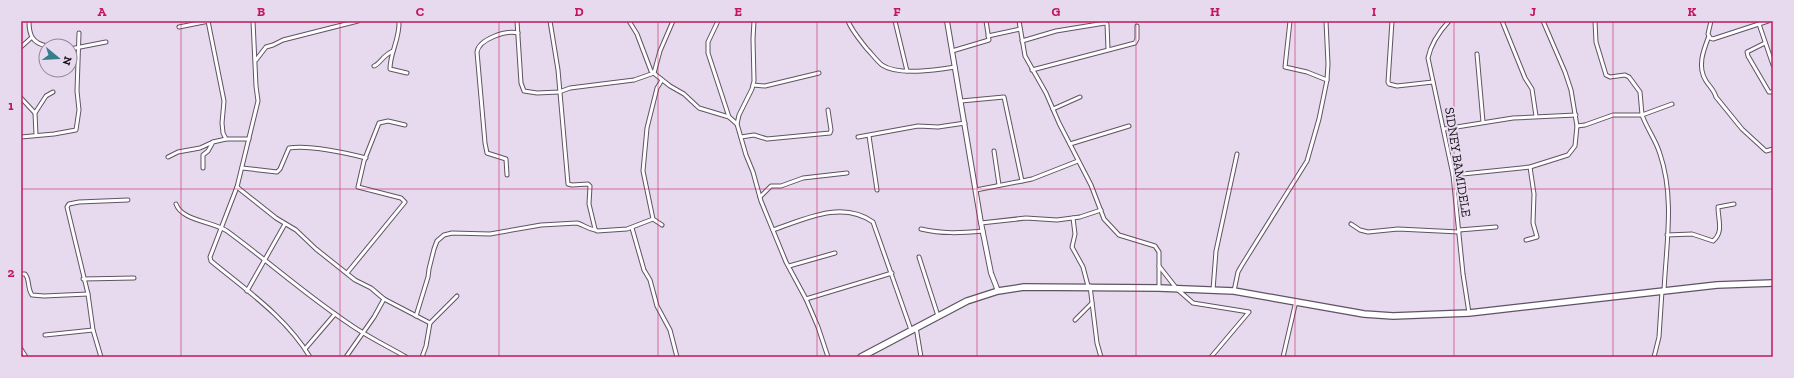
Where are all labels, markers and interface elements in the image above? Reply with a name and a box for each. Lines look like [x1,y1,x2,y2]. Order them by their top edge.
text: A [98,4,107,19]
text: B [257,4,265,19]
text: C [416,4,424,19]
text: D [574,4,584,19]
text: E [734,4,742,19]
text: F [893,4,901,19]
text: G [1052,4,1061,19]
text: H [1210,4,1220,19]
text: I [1372,4,1377,19]
text: J [1530,4,1536,19]
text: K [1688,4,1697,19]
north arrow [38,38,78,78]
text: N [59,55,75,68]
text: 1 [8,98,14,113]
street label: SIDNEY BAMIDELE [1442,106,1474,218]
text: 2 [8,265,15,280]

